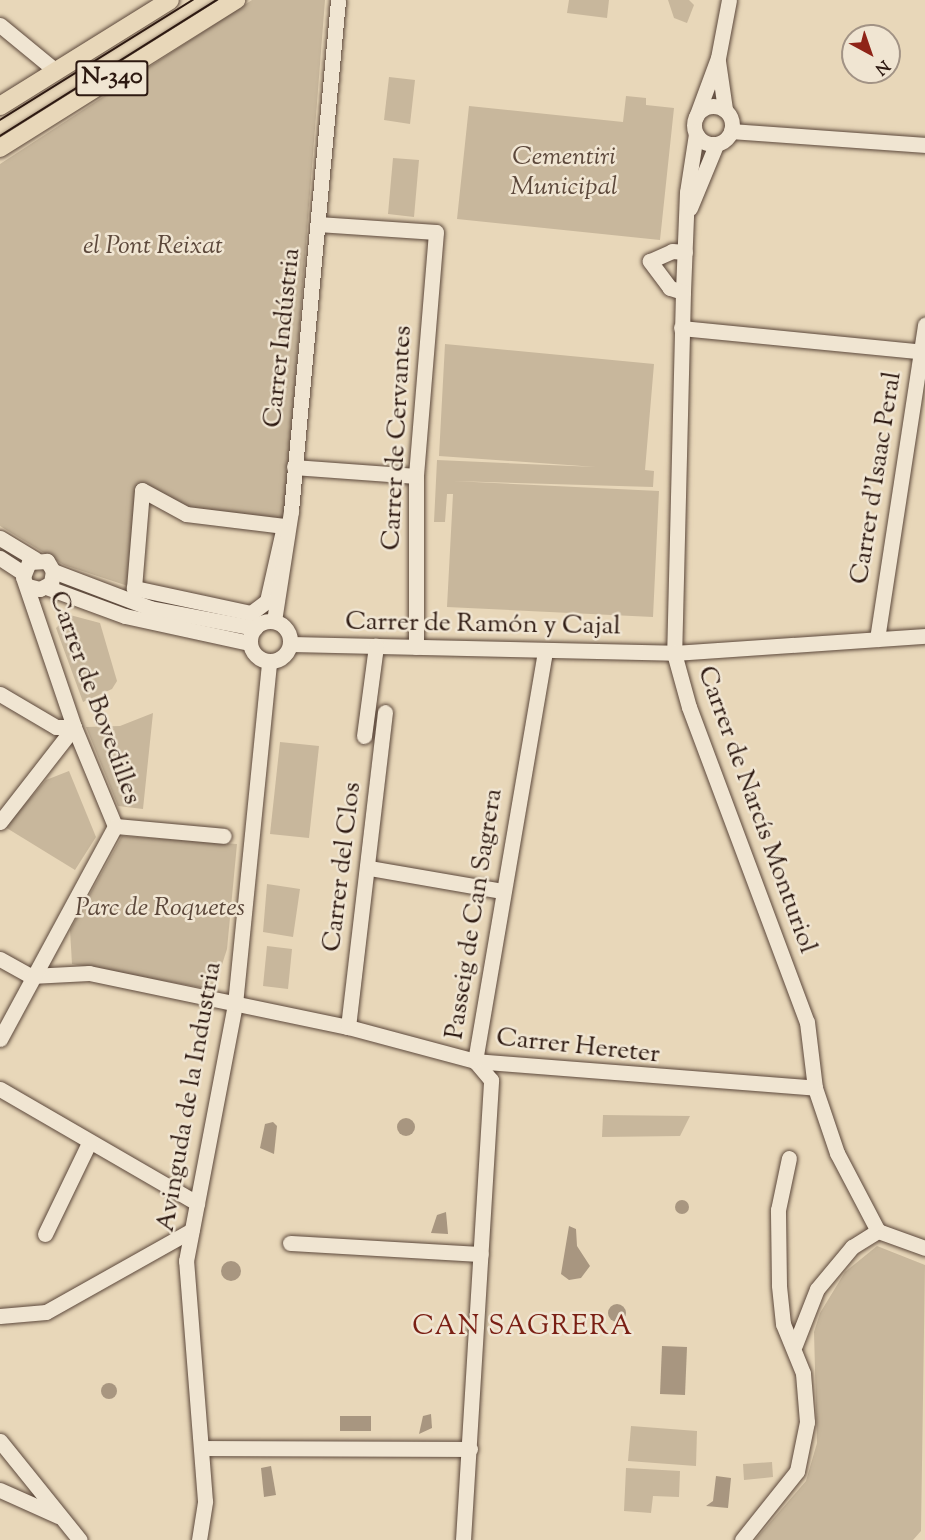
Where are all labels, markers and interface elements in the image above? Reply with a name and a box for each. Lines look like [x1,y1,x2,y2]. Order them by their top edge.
north arrow [841,24,901,84]
text: N [869,54,894,80]
road number: N-340 [74,57,150,99]
park label: Cementiri Municipal [510,142,618,204]
park label: el Pont Reixat [83,231,223,263]
street label: Carrer Indústria [258,247,308,429]
street label: Carrer de Cervantes [377,325,419,551]
street label: Carrer d'Isaac Peral [845,370,909,586]
street label: Carrer de Bovedilles [41,587,147,809]
street label: Carrer de Ramón y Cajal [345,607,621,643]
street label: Carrer de Narcís Monturiol [690,662,822,958]
street label: Carrer del Clos [317,780,369,954]
street label: Passeig de Can Sagrera [440,786,510,1042]
park label: Parc de Roquetes [75,893,245,925]
street label: Avinguda de la Industria [151,959,229,1235]
street label: Carrer Hereter [495,1023,661,1071]
district label: CAN SAGRERA [412,1312,634,1344]

